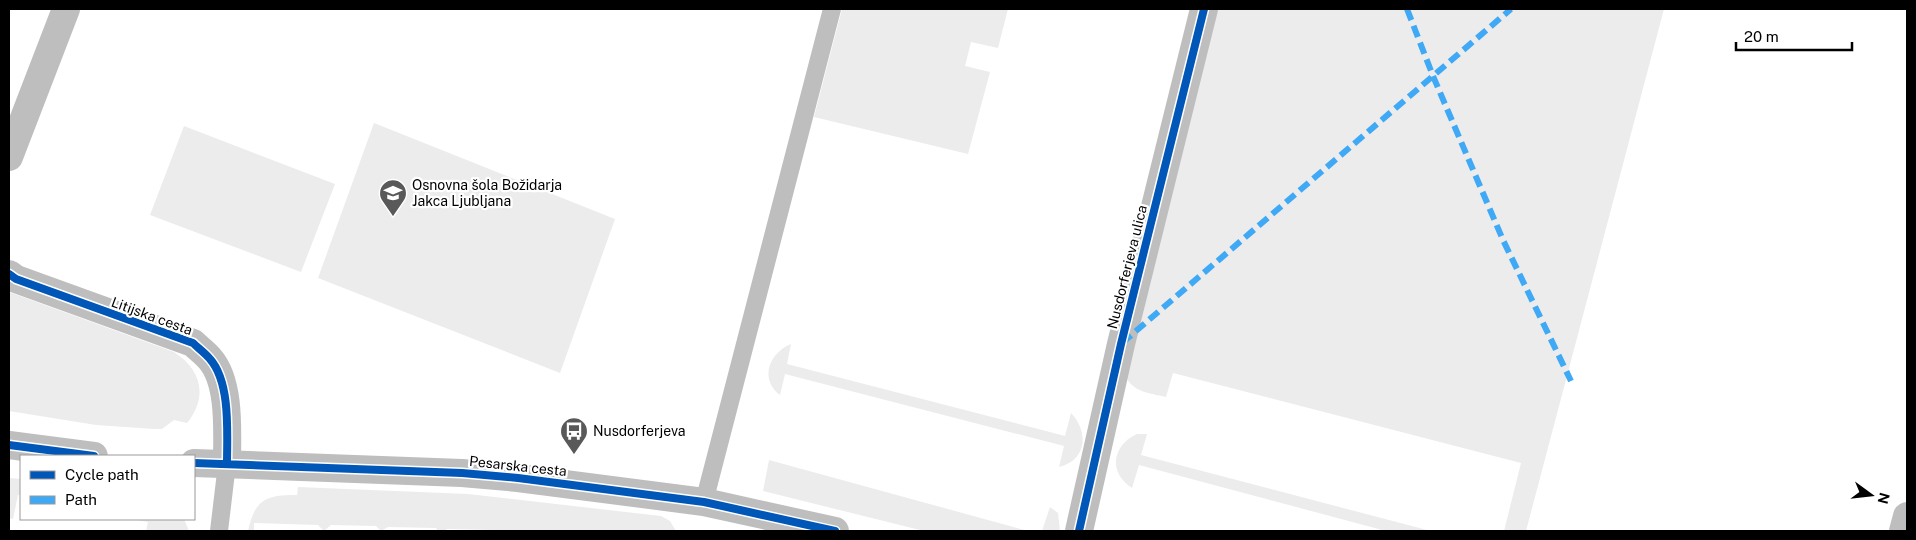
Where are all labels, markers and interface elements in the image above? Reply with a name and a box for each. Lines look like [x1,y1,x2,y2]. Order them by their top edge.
scale bar [1736,20,1852,52]
text: 20 m [1744,28,1779,45]
place label: Osnovna šola Božidarja Jakca Ljubljana [412,177,562,209]
school or university icon: Osnovna šola Božidarja Jakca Ljubljana [378,178,408,217]
street label: Nusdorferjeva ulica [1104,203,1150,331]
street label: Litijska cesta [109,294,195,338]
bus stop icon: Nusdorferjeva [559,416,589,455]
place label: Nusdorferjeva [593,423,686,439]
street label: Pesarska cesta [468,453,568,479]
legend [20,455,195,520]
text: Cycle path [65,466,139,483]
north arrow [1846,470,1896,520]
text: Path [65,491,97,508]
text: N [1874,491,1893,506]

